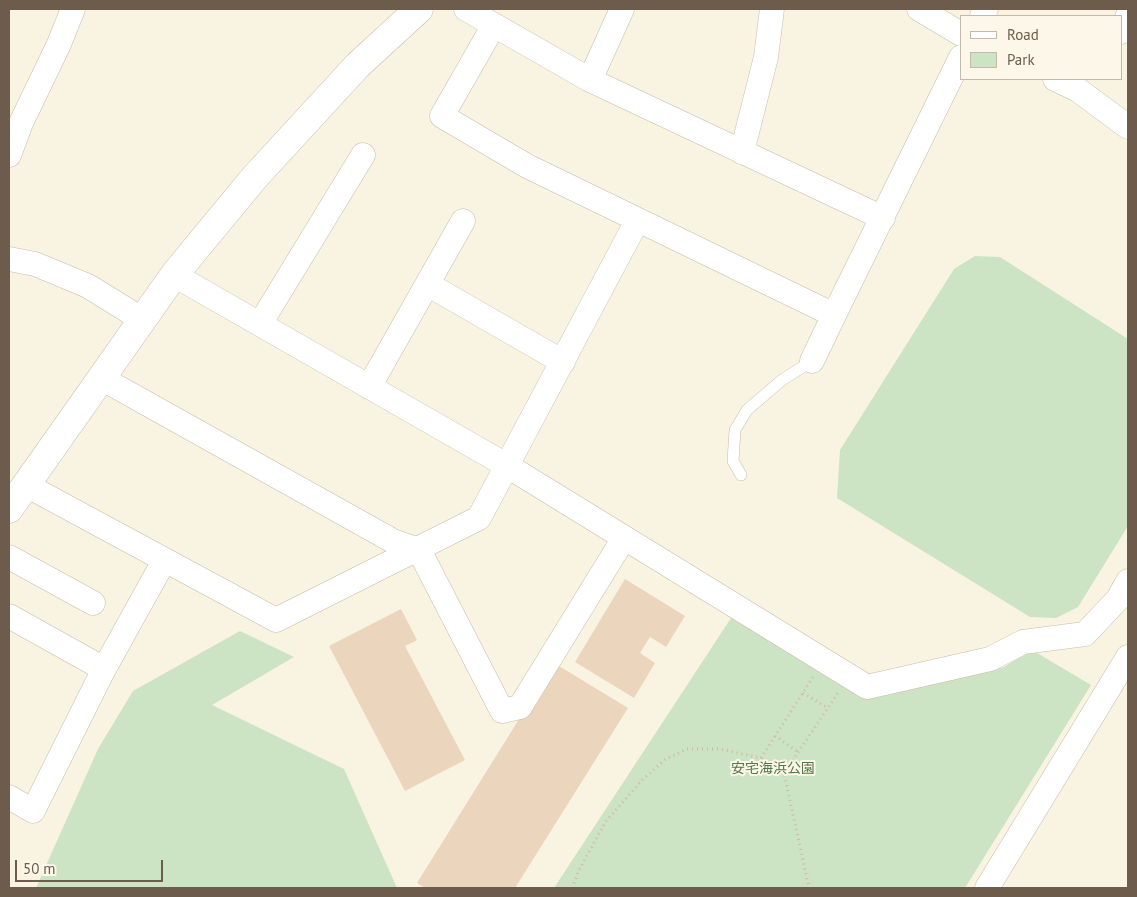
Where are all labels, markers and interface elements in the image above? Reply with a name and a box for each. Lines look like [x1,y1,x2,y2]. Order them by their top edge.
legend [960,15,1122,80]
text: Road [1007,25,1039,44]
text: Park [1007,50,1035,69]
park label: 安宅海浜公園 [731,761,815,777]
scale bar [18,850,165,882]
text: 50 m [23,859,56,878]

